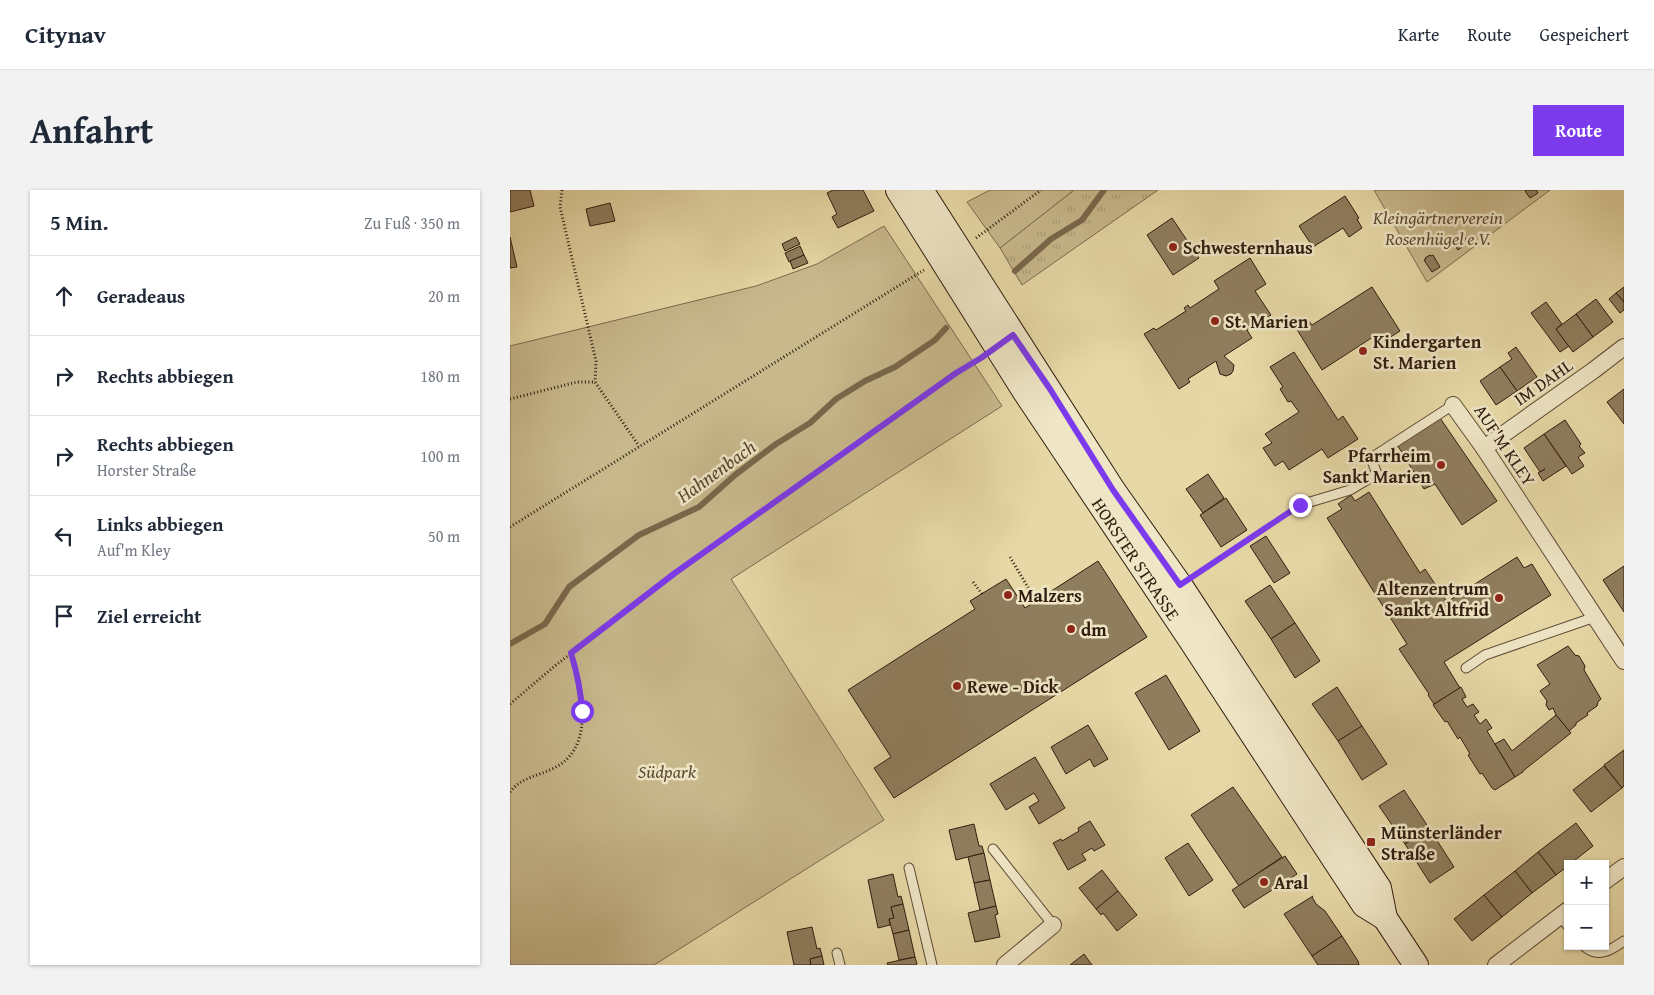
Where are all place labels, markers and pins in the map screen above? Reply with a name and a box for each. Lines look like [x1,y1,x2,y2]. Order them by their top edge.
place label: Schwesternhaus [1183,234,1313,261]
marker: Schwesternhaus [1167,241,1179,253]
place label: St. Marien [1225,308,1309,335]
marker: St. Marien [1209,315,1221,327]
place label: Kindergarten St. Marien [1373,328,1482,376]
marker: Kindergarten St. Marien [1357,345,1369,357]
place label: Pfarrheim Sankt Marien [1323,442,1432,490]
marker: Pfarrheim Sankt Marien [1435,459,1447,471]
place label: Altenzentrum Sankt Altfrid [1377,575,1490,623]
place label: Malzers [1018,582,1082,609]
marker: Malzers [1002,589,1014,601]
marker: Altenzentrum Sankt Altfrid [1493,592,1505,604]
place label: dm [1081,616,1107,643]
marker: dm [1065,623,1077,635]
place label: Rewe - Dick [967,673,1059,700]
marker: Rewe - Dick [951,680,963,692]
place label: Münsterländer Straße [1381,819,1503,867]
marker: Münsterländer Straße [1365,836,1377,848]
place label: Aral [1274,869,1309,896]
marker: Aral [1258,876,1270,888]

